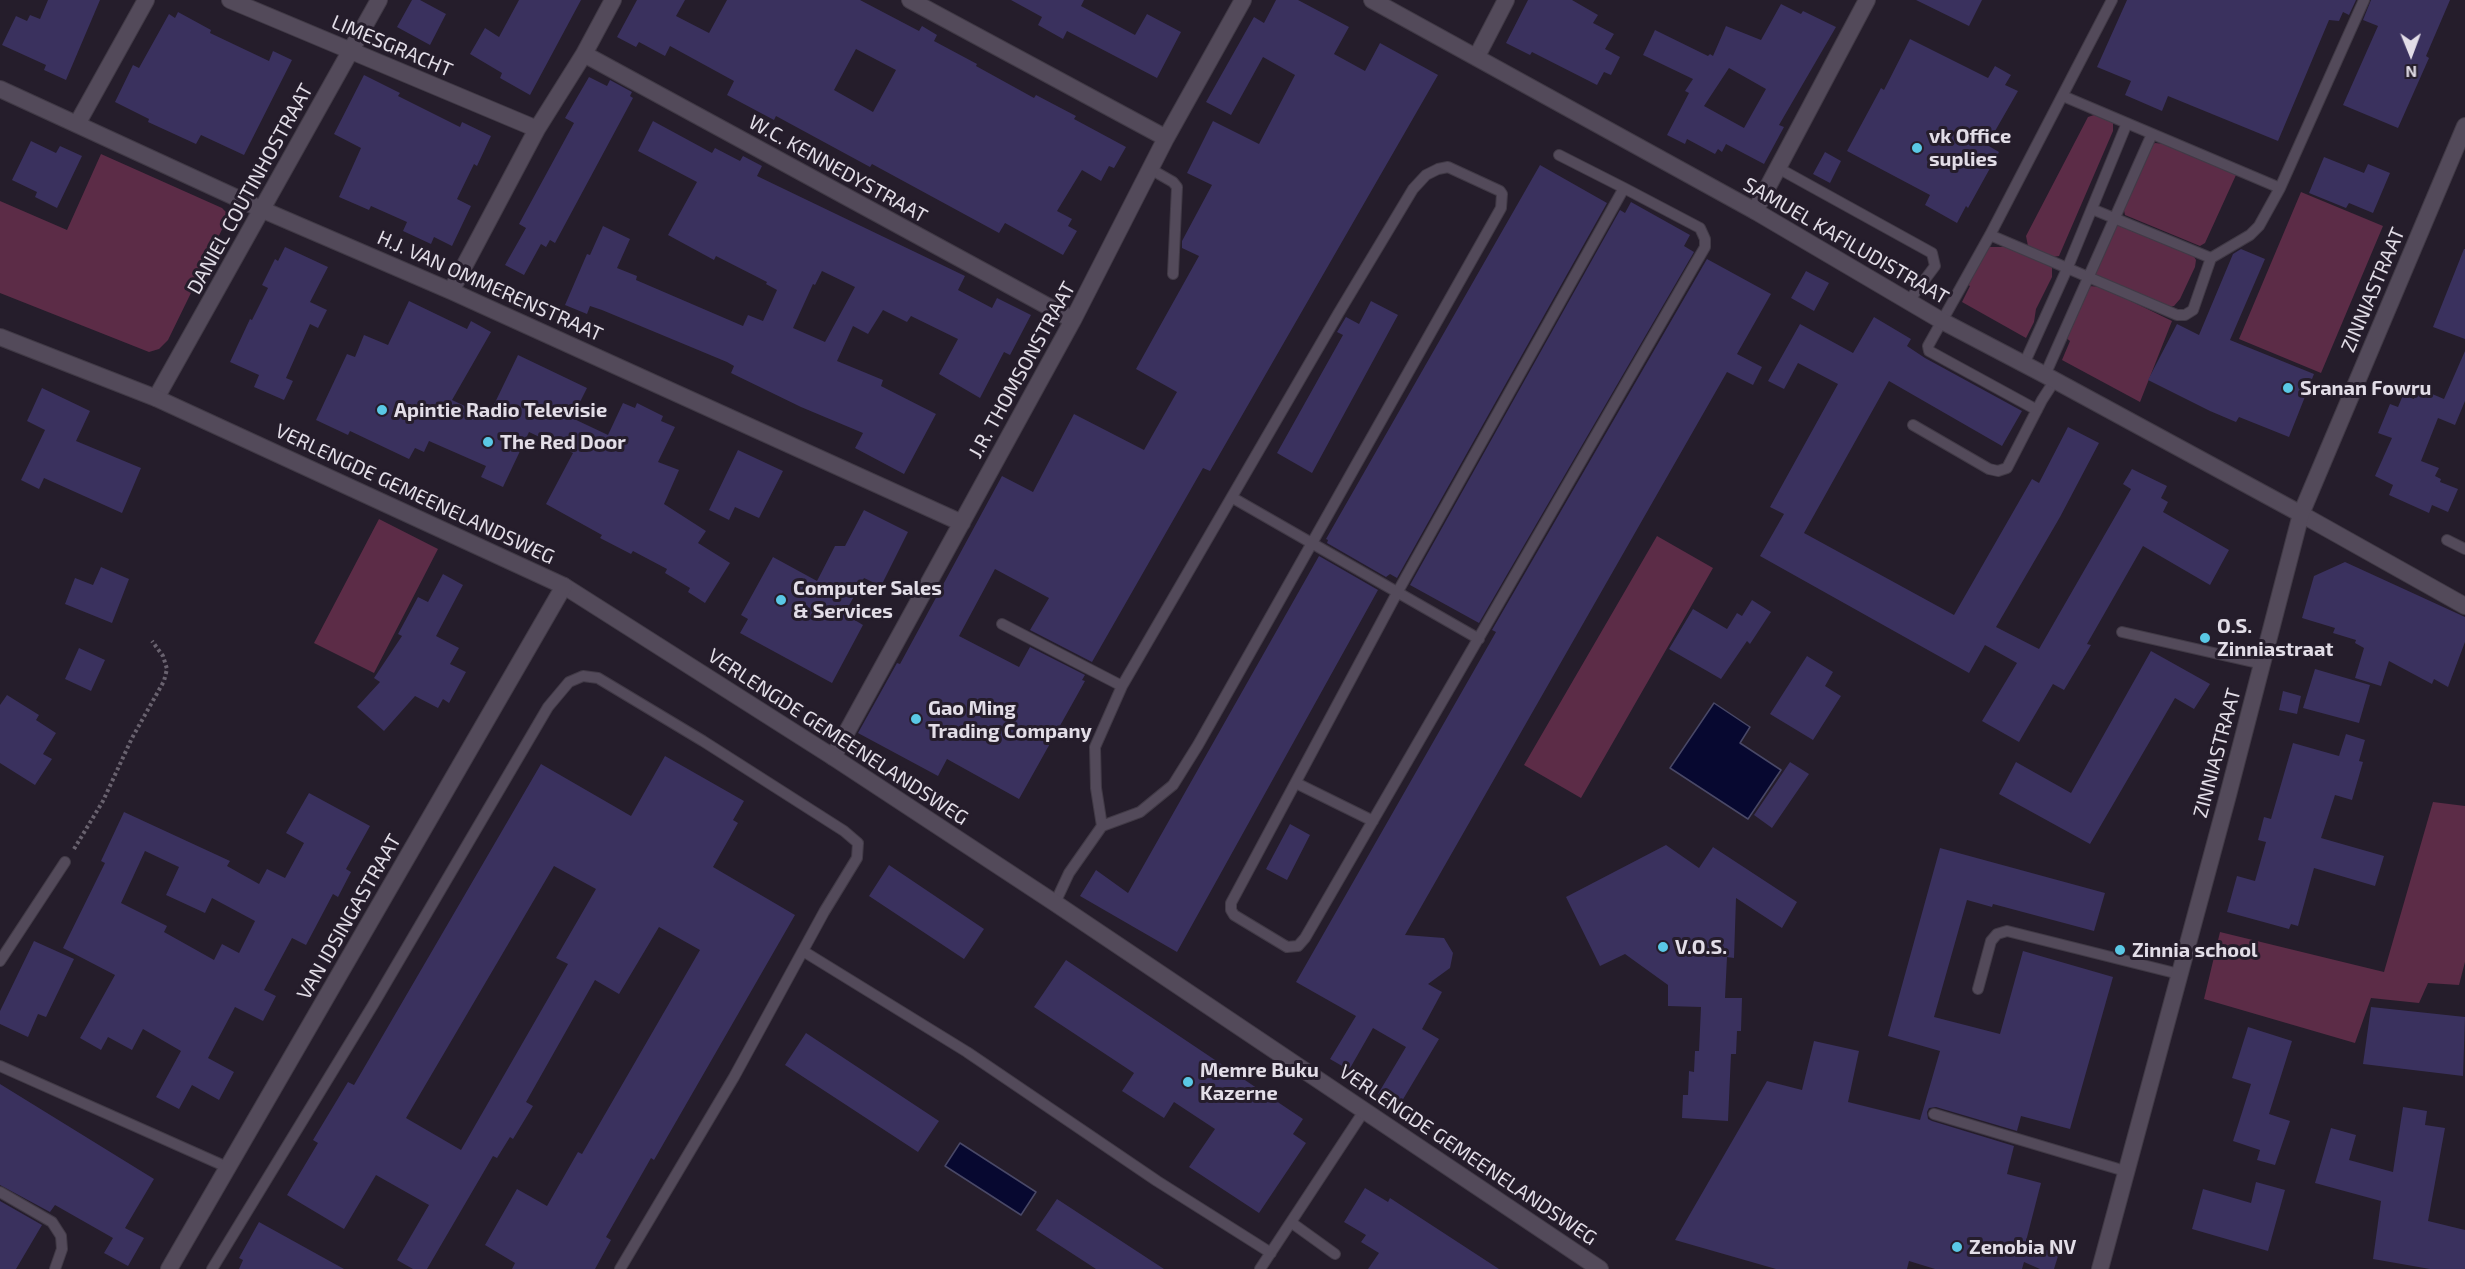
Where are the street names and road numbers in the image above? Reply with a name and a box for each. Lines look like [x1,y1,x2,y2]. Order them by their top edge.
street label: LIMESGRACHT [328,10,456,82]
street label: DANIEL COUTINHOSTRAAT [182,80,318,298]
street label: W.C. KENNEDYSTRAAT [745,110,931,228]
street label: SAMUEL KAFILUDISTRAAT [1739,172,1953,310]
street label: ZINNIASTRAAT [2336,224,2410,356]
street label: H.J. VAN OMMERENSTRAAT [374,225,606,347]
street label: J.R. THOMSONSTRAAT [964,278,1080,462]
street label: VERLENGDE GEMEENELANDSWEG [271,419,559,569]
street label: VERLENGDE GEMEENELANDSWEG [703,644,973,830]
street label: ZINNIASTRAAT [2188,686,2246,820]
street label: VAN IDSINGASTRAAT [292,830,406,1004]
street label: VERLENGDE GEMEENELANDSWEG [1335,1060,1601,1250]

